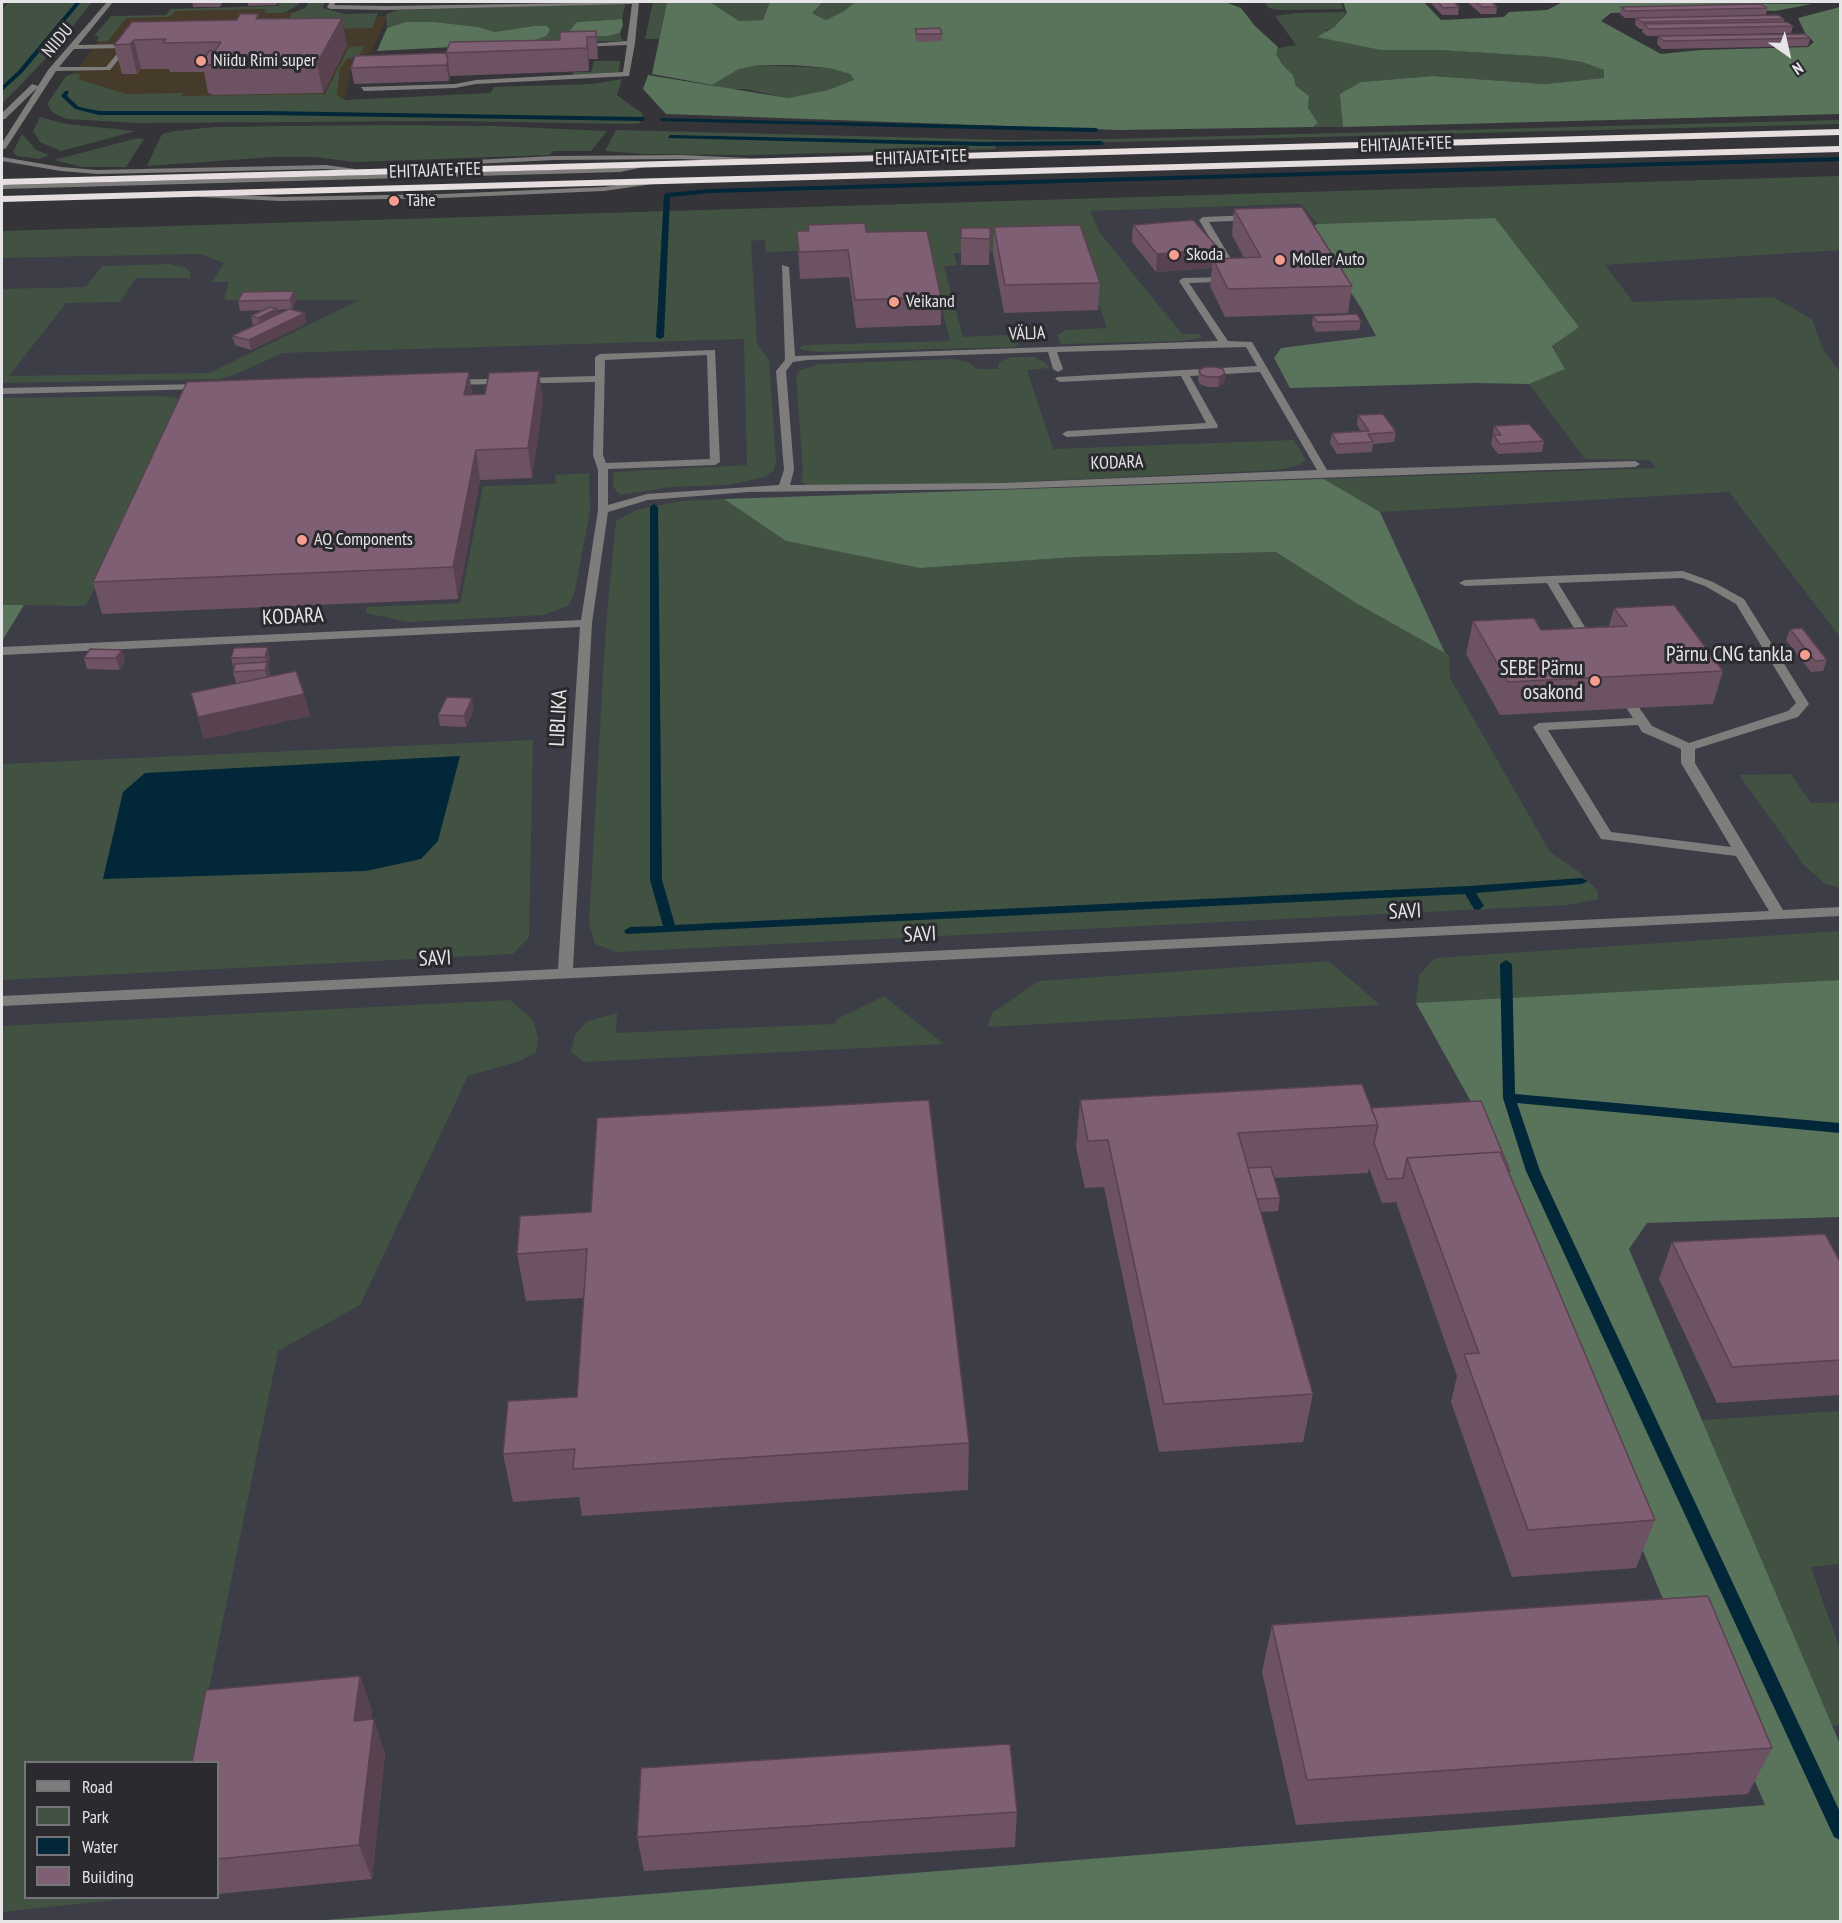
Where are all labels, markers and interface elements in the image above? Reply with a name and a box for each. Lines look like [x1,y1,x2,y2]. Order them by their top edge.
street label: NIIDU [38,20,78,62]
north arrow [1758,24,1818,84]
place label: Niidu Rimi super [213,50,316,72]
marker: Niidu Rimi super [194,54,208,68]
text: N [1789,58,1807,80]
street label: EHITAJATE TEE [1360,133,1452,157]
street label: EHITAJATE TEE [875,146,967,170]
street label: EHITAJATE TEE [389,159,481,183]
place label: Tähe [406,190,436,212]
marker: Tähe [387,194,401,208]
place label: Skoda [1186,244,1223,266]
marker: Skoda [1167,248,1181,262]
place label: Moller Auto [1292,249,1365,271]
marker: Moller Auto [1273,253,1287,267]
place label: Veikand [906,291,955,313]
marker: Veikand [887,295,901,309]
street label: VÄLJA [1008,323,1046,345]
street label: KODARA [1090,451,1144,475]
place label: AQ Components [314,529,413,551]
marker: AQ Components [295,533,309,547]
street label: KODARA [262,603,324,631]
place label: Pärnu CNG tankla [1666,642,1793,668]
marker: Pärnu CNG tankla [1798,648,1812,662]
place label: SEBE Pärnu osakond [1500,656,1583,706]
marker: SEBE Pärnu osakond [1588,674,1602,688]
street label: LIBLIKA [545,689,573,747]
street label: SAVI [1388,899,1422,925]
street label: SAVI [903,922,937,948]
street label: SAVI [418,946,452,972]
legend [24,1761,219,1899]
text: Road [82,1775,113,1798]
text: Park [82,1805,109,1828]
text: Water [82,1835,118,1858]
text: Building [82,1865,134,1888]

